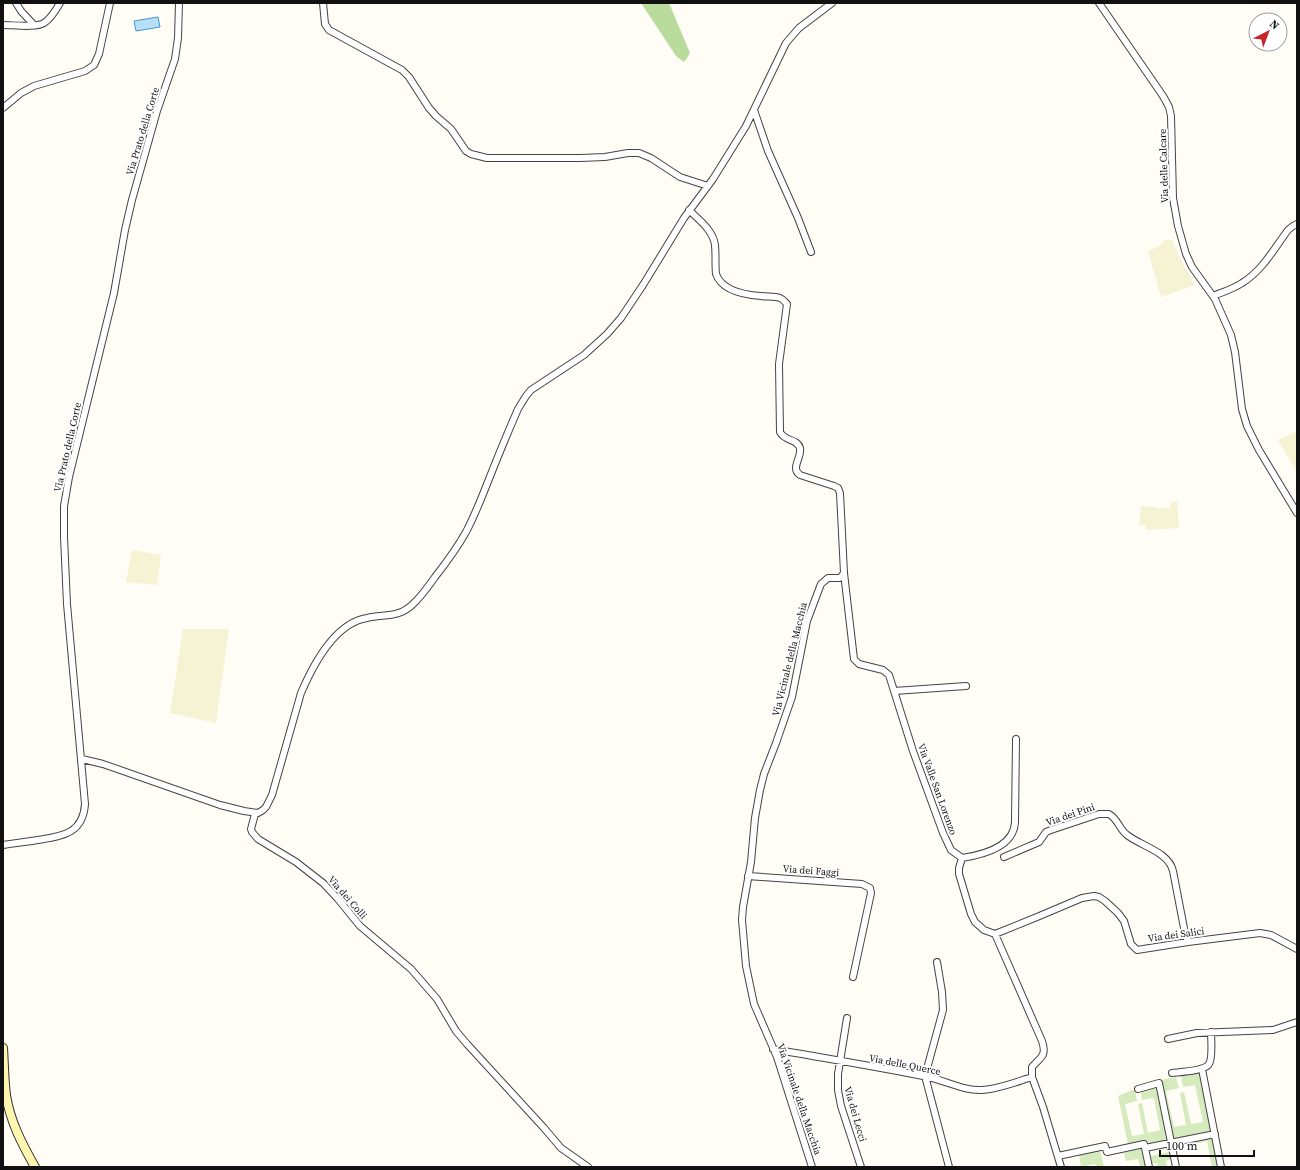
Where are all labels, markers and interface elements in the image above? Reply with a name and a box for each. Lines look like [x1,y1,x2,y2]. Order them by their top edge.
north arrow [1248,12,1288,52]
text: N [1266,17,1282,33]
street label: Via Prato della Corte [123,86,162,177]
street label: Via delle Calcare [1156,129,1171,203]
street label: Via Prato della Corte [51,401,84,493]
street label: Via Vicinale della Macchia [769,600,810,717]
street label: Via Valle San Lorenzo [915,742,960,837]
street label: Via dei Pini [1044,800,1096,829]
street label: Via dei Faggi [782,862,840,879]
street label: Via dei Colli [325,873,370,922]
street label: Via dei Salici [1147,924,1205,945]
street label: Via Vicinale della Macchia [774,1042,825,1157]
street label: Via delle Querce [868,1051,942,1078]
street label: Via dei Lecci [841,1085,870,1143]
scale bar [1160,1132,1254,1158]
text: 100 m [1166,1138,1198,1154]

